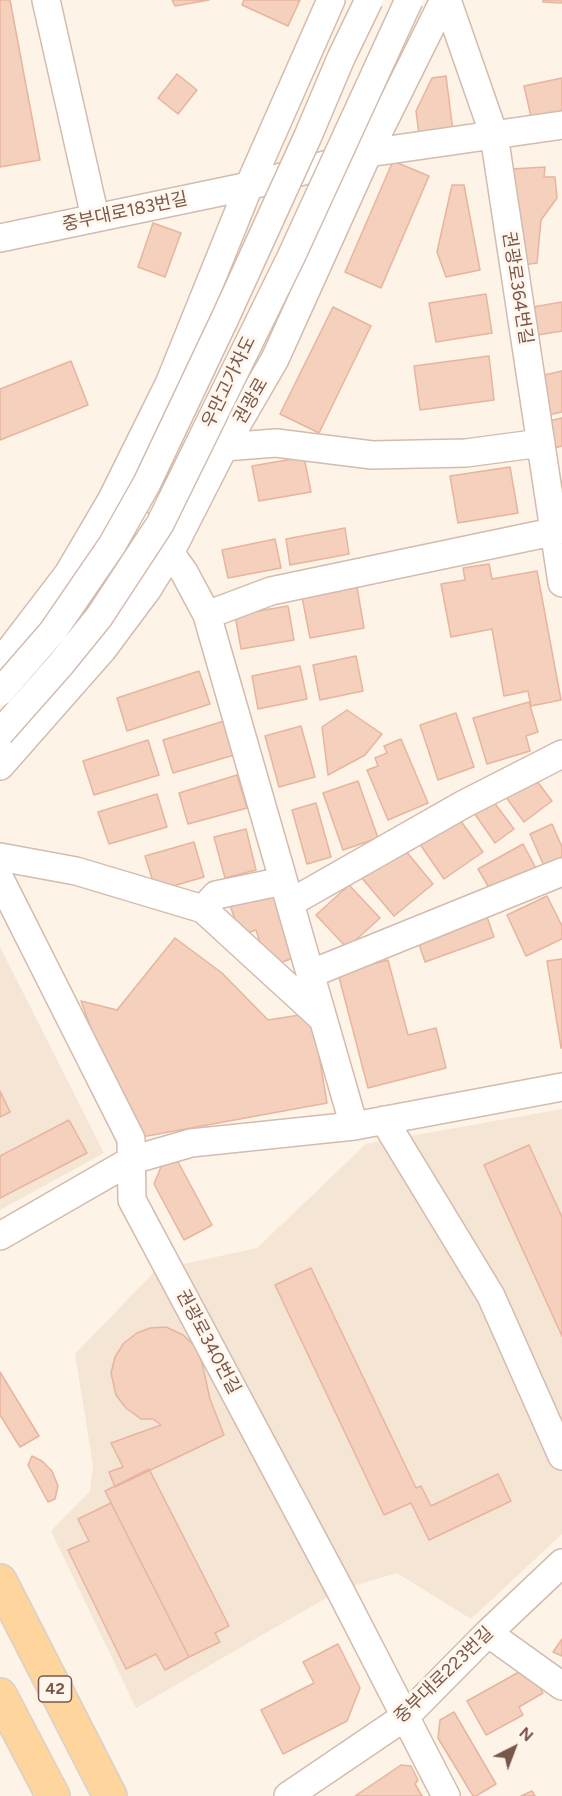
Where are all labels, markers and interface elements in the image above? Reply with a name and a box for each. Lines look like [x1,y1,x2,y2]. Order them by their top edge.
street label: 중부대로183번길 [60,188,190,236]
street label: 권광로364번길 [497,230,537,346]
street label: 우만고가차도 [198,333,260,431]
street label: 권광로 [229,374,273,428]
street label: 권광로340번길 [171,1286,245,1398]
street label: 중부대로223번길 [390,1622,498,1728]
road number: 42 [38,1676,72,1702]
north arrow [484,1718,544,1778]
text: N [515,1723,537,1745]

